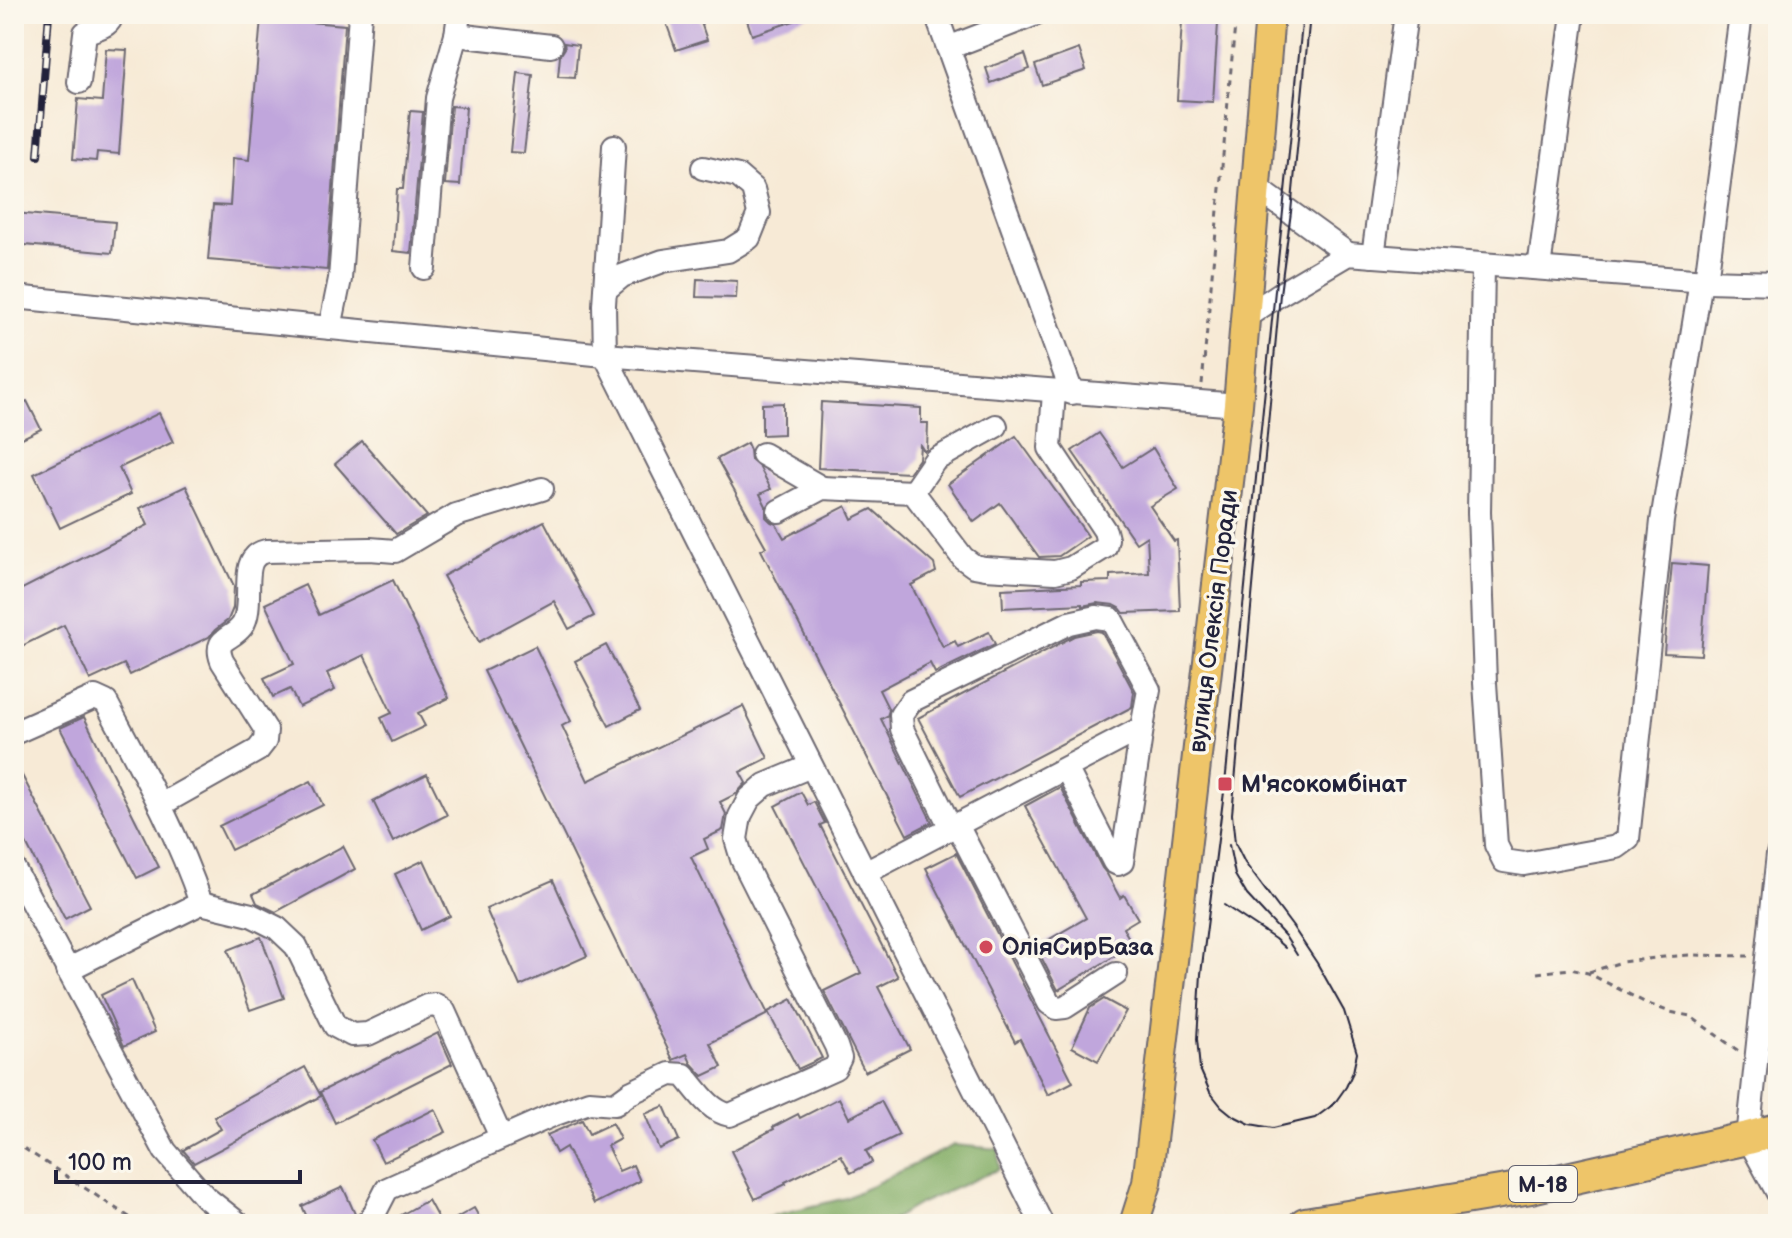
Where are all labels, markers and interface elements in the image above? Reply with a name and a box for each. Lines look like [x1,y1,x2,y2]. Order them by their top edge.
street label: вулиця Олексія Поради [1183,488,1244,754]
place label: М'ясокомбінат [1241,770,1408,799]
marker: М'ясокомбінат [1216,775,1234,793]
place label: ОліяСирБаза [1002,933,1155,962]
marker: ОліяСирБаза [977,938,995,956]
scale bar [56,1134,300,1184]
text: 100 m [68,1148,132,1177]
road number: М-18 [1509,1166,1577,1202]

